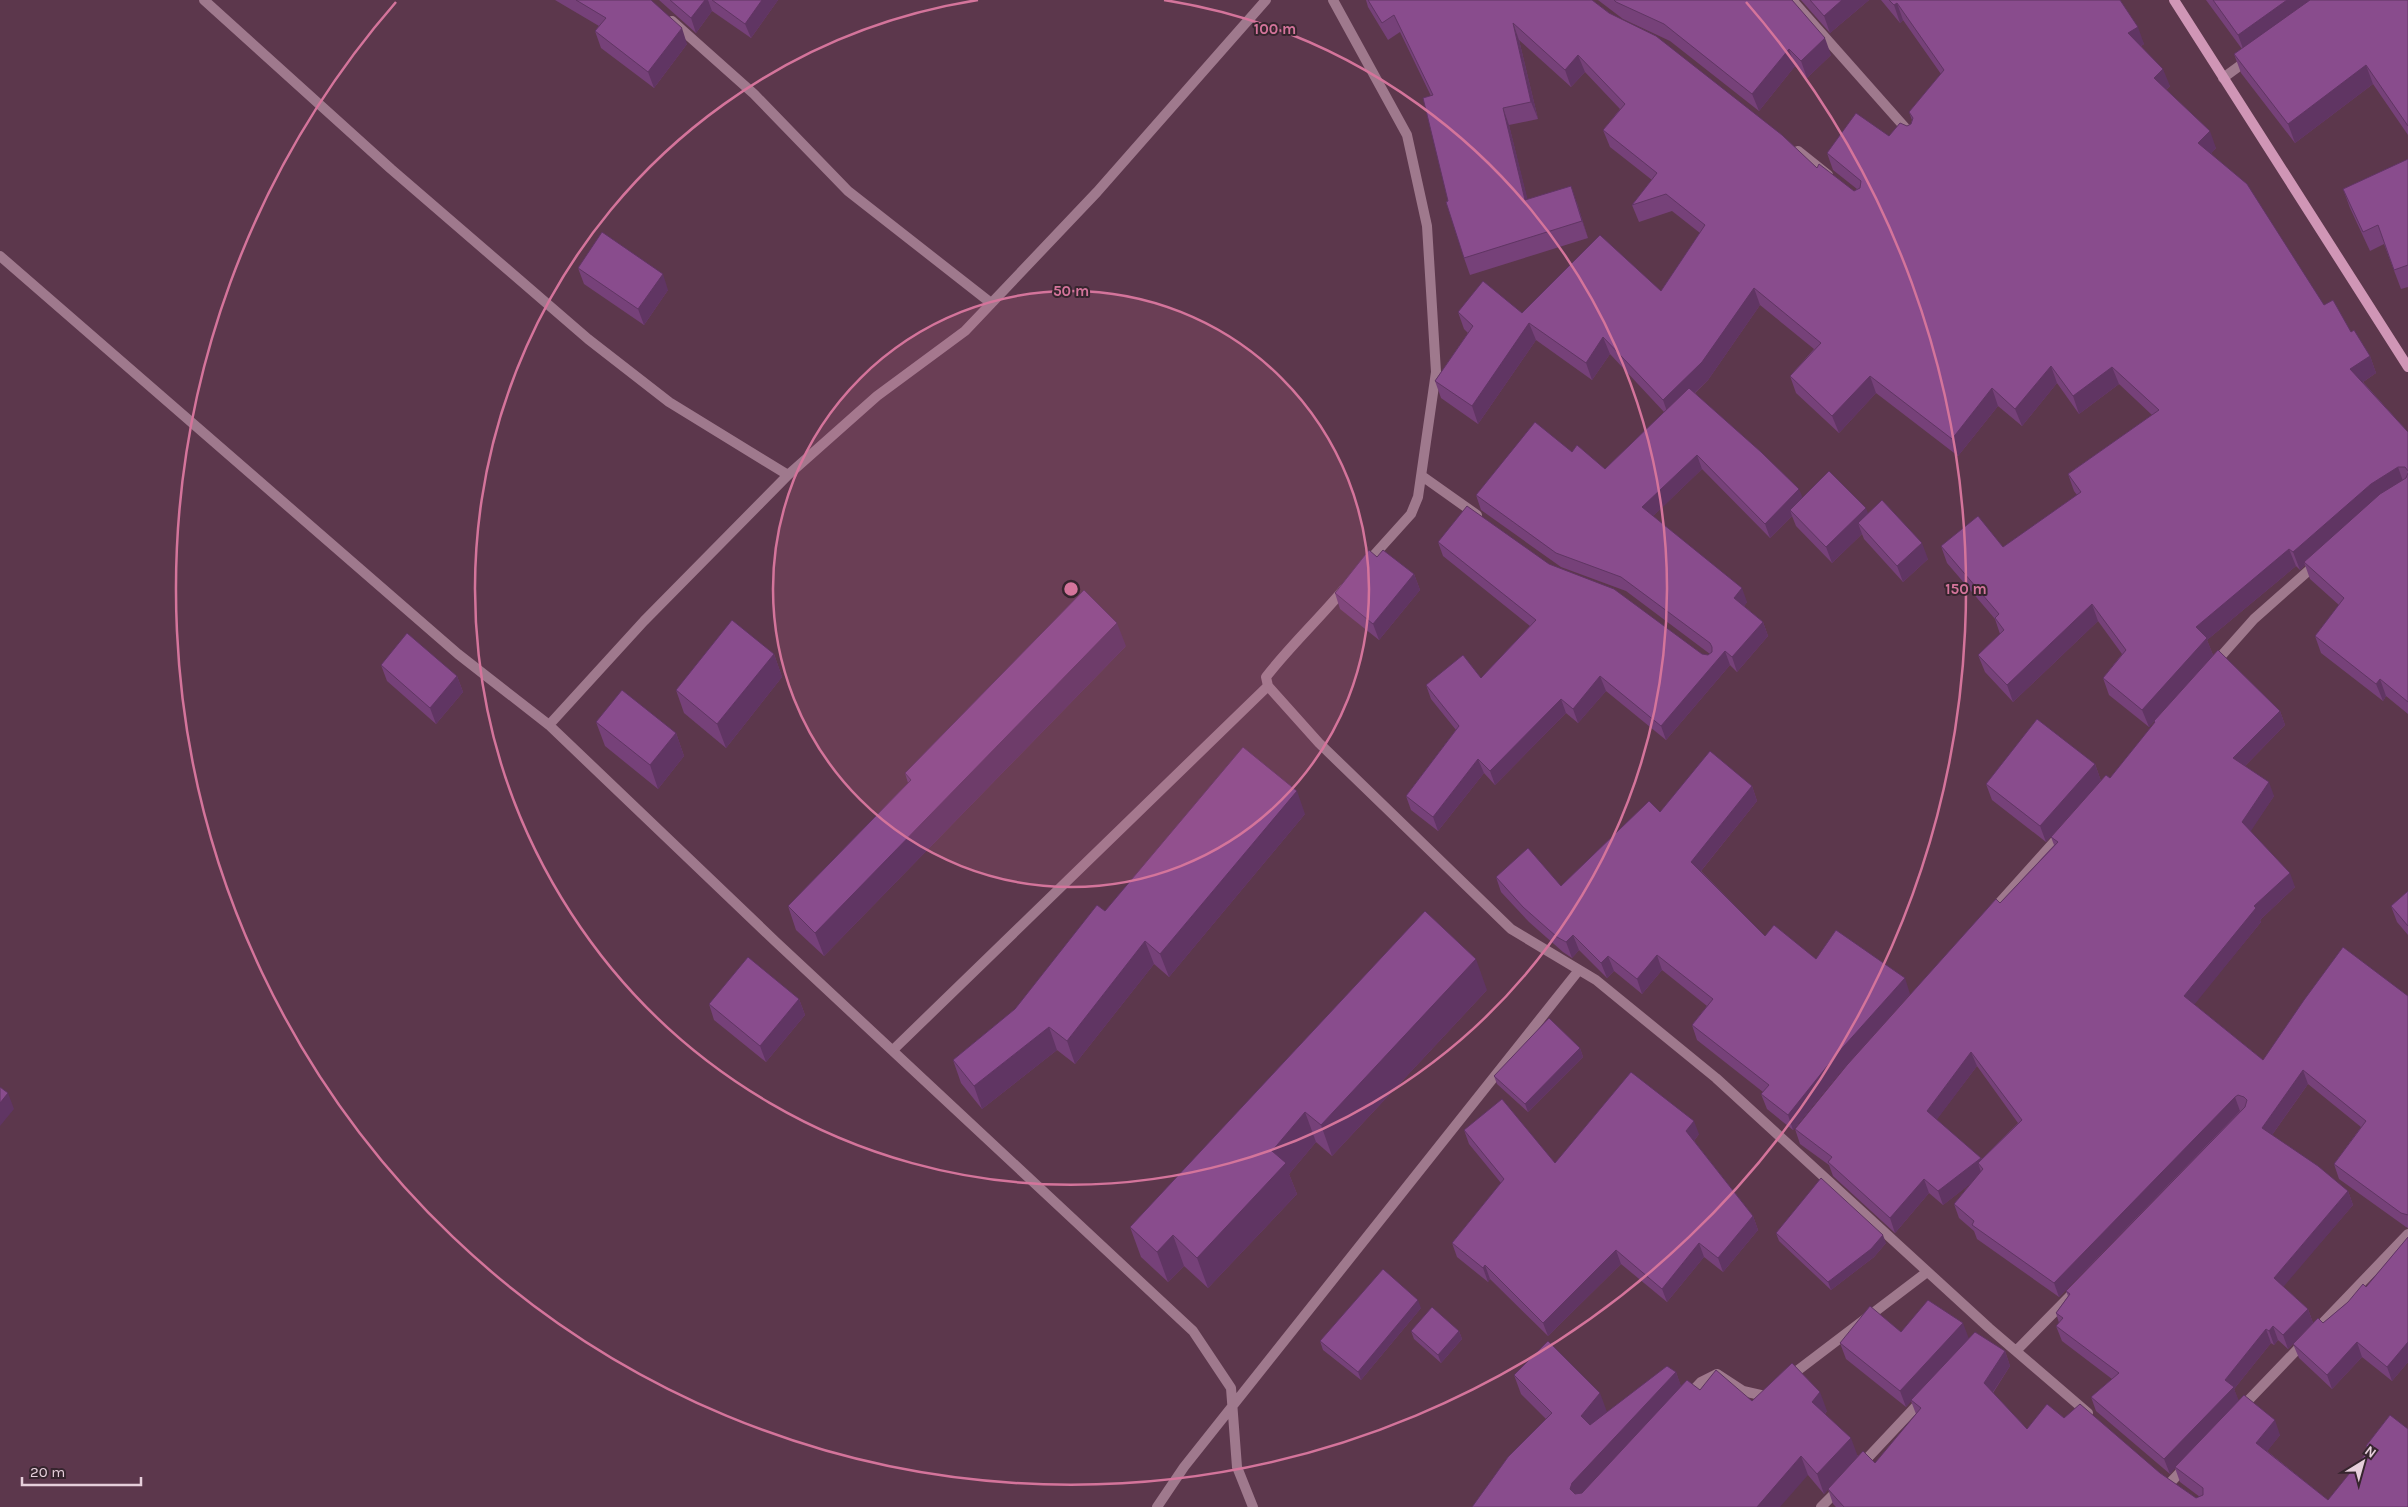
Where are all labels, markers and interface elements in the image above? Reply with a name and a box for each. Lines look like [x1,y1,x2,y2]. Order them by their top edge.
text: 100 m [1254,20,1296,38]
text: 50 m [1053,282,1089,300]
centre of rings [1062,580,1080,598]
text: 150 m [1945,580,1987,598]
north arrow [2338,1437,2388,1487]
text: N [2361,1442,2380,1462]
scale bar [22,1454,141,1486]
text: 20 m [30,1463,65,1481]

